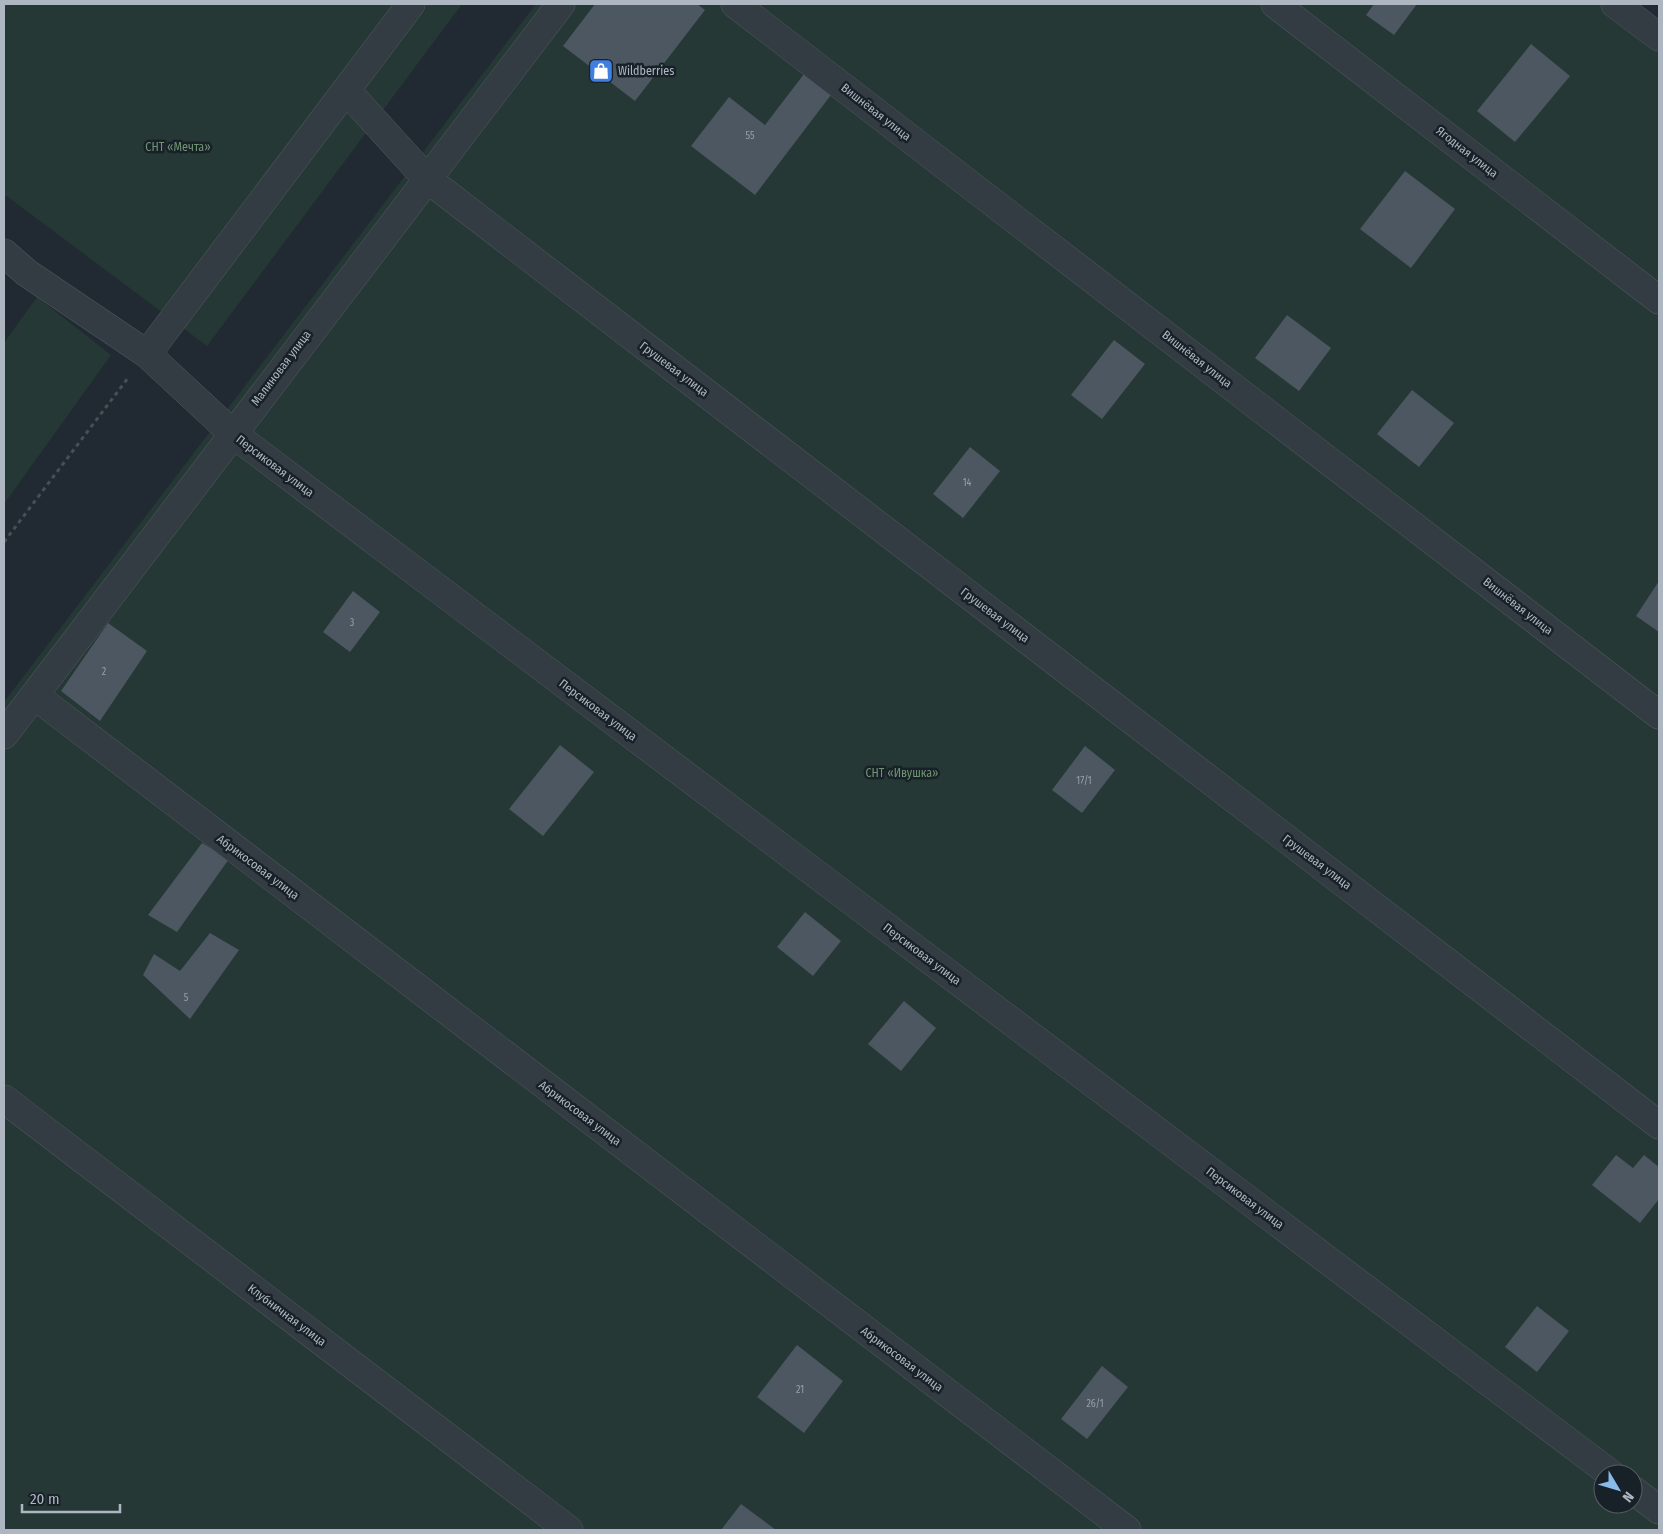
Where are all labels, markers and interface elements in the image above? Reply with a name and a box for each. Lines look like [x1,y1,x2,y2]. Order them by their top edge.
shop icon: Wildberries [588,58,614,84]
place label: Wildberries [618,64,674,78]
street label: Вишнёвая улица [838,80,914,144]
street label: Ягодная улица [1433,124,1501,180]
house number: 55 [745,130,755,142]
park label: СНТ «Мечта» [145,140,211,154]
street label: Вишнёвая улица [1159,327,1235,391]
street label: Малиновая улица [248,328,314,408]
street label: Грушевая улица [637,339,711,399]
street label: Персиковая улица [233,432,317,500]
house number: 14 [963,477,972,489]
street label: Вишнёвая улица [1480,574,1556,638]
street label: Грушевая улица [958,585,1032,645]
house number: 3 [350,617,355,629]
house number: 2 [102,666,107,678]
street label: Персиковая улица [556,676,640,744]
park label: СНТ «Ивушка» [865,766,939,780]
house number: 17/1 [1076,775,1092,787]
street label: Абрикосовая улица [214,832,302,902]
street label: Грушевая улица [1280,832,1354,892]
street label: Персиковая улица [880,920,964,988]
house number: 5 [184,992,189,1004]
street label: Абрикосовая улица [536,1078,624,1148]
street label: Персиковая улица [1203,1164,1287,1232]
street label: Клубничная улица [245,1281,329,1349]
street label: Абрикосовая улица [858,1324,946,1394]
house number: 21 [796,1384,804,1396]
house number: 26/1 [1086,1398,1104,1410]
north arrow [1593,1464,1643,1514]
scale bar [22,1482,120,1514]
text: N [1619,1488,1637,1505]
text: 20 m [30,1490,60,1508]

